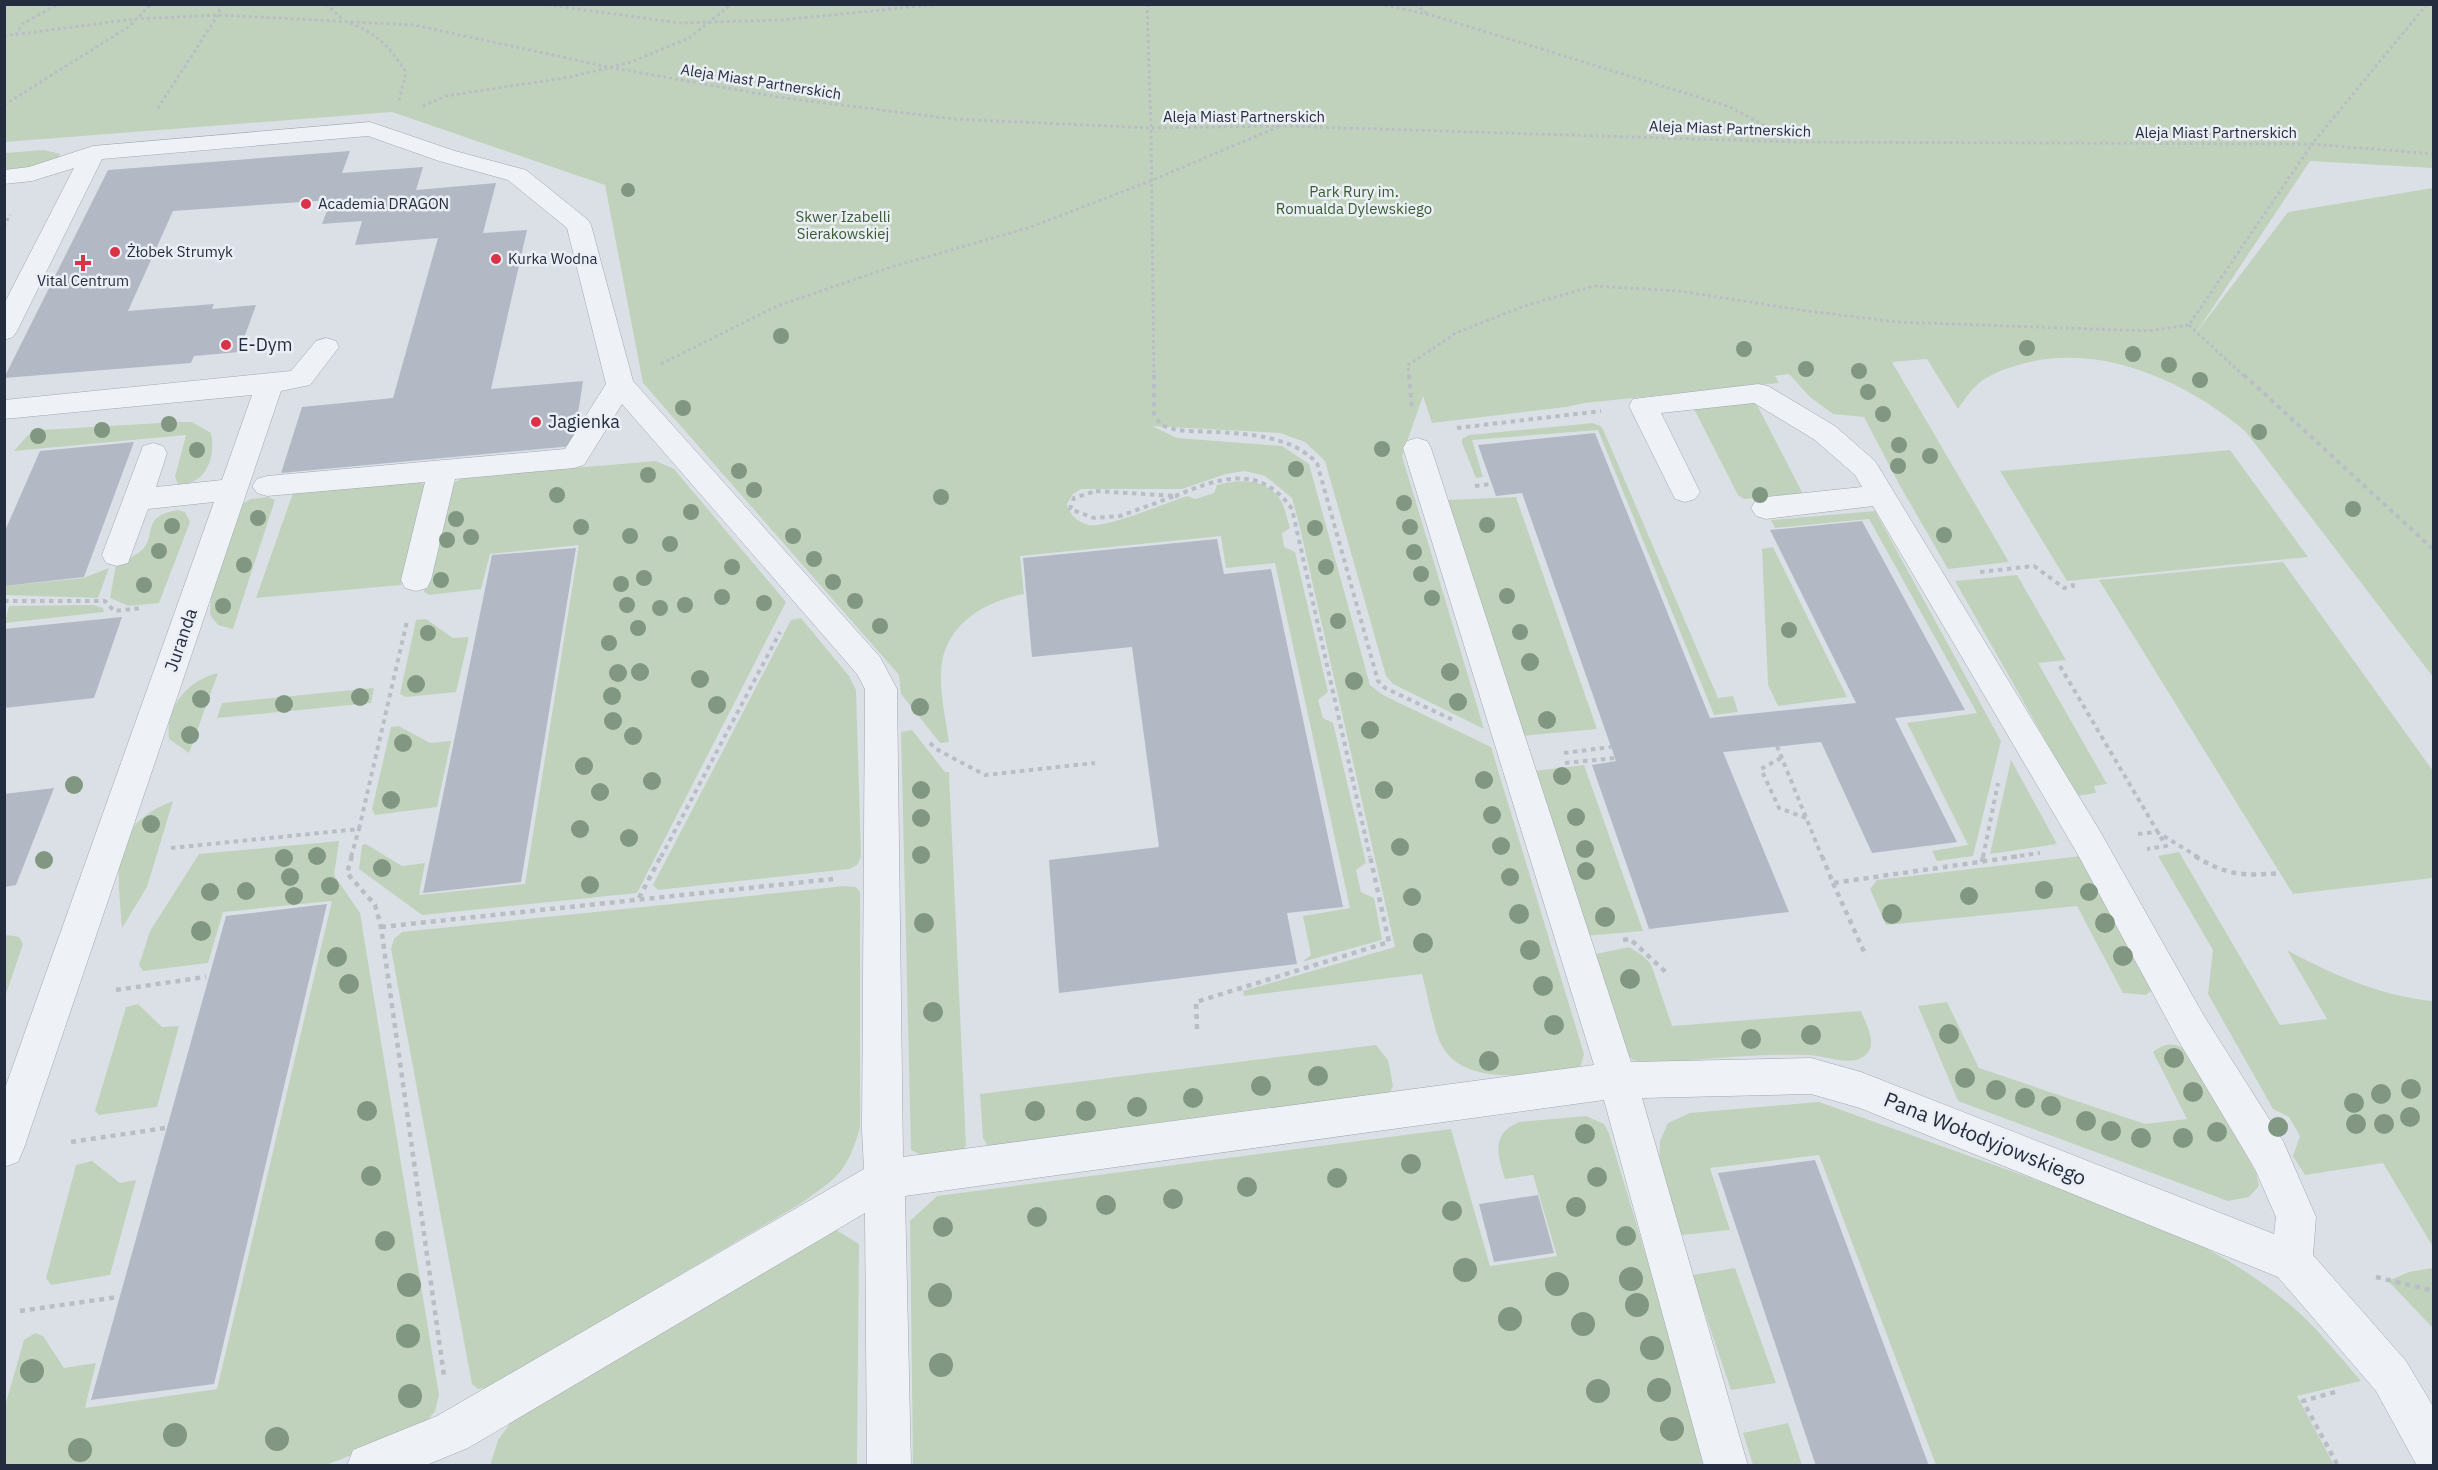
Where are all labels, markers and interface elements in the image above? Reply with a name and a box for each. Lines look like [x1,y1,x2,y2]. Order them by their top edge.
street label: Aleja Miast Partnerskich [679,59,843,104]
street label: Aleja Miast Partnerskich [1163,107,1325,126]
street label: Aleja Miast Partnerskich [1649,116,1811,141]
street label: Aleja Miast Partnerskich [2135,123,2297,142]
park label: Park Rury im. Romualda Dylewskiego [1276,182,1432,218]
place label: Academia DRAGON [318,194,449,213]
marker: Academia DRAGON [299,197,313,211]
park label: Skwer Izabelli Sierakowskiej [795,207,891,243]
place label: Żłobek Strumyk [127,242,233,261]
marker: Żłobek Strumyk [108,245,122,259]
place label: Kurka Wodna [508,249,598,268]
marker: Kurka Wodna [489,252,503,266]
marker: Vital Centrum [76,256,90,270]
place label: Vital Centrum [37,271,129,290]
place label: E-Dym [238,333,292,356]
marker: E-Dym [219,338,233,352]
place label: Jagienka [548,410,620,433]
marker: Jagienka [529,415,543,429]
street label: Juranda [159,605,202,675]
street label: Pana Wołodyjowskiego [1880,1085,2091,1192]

